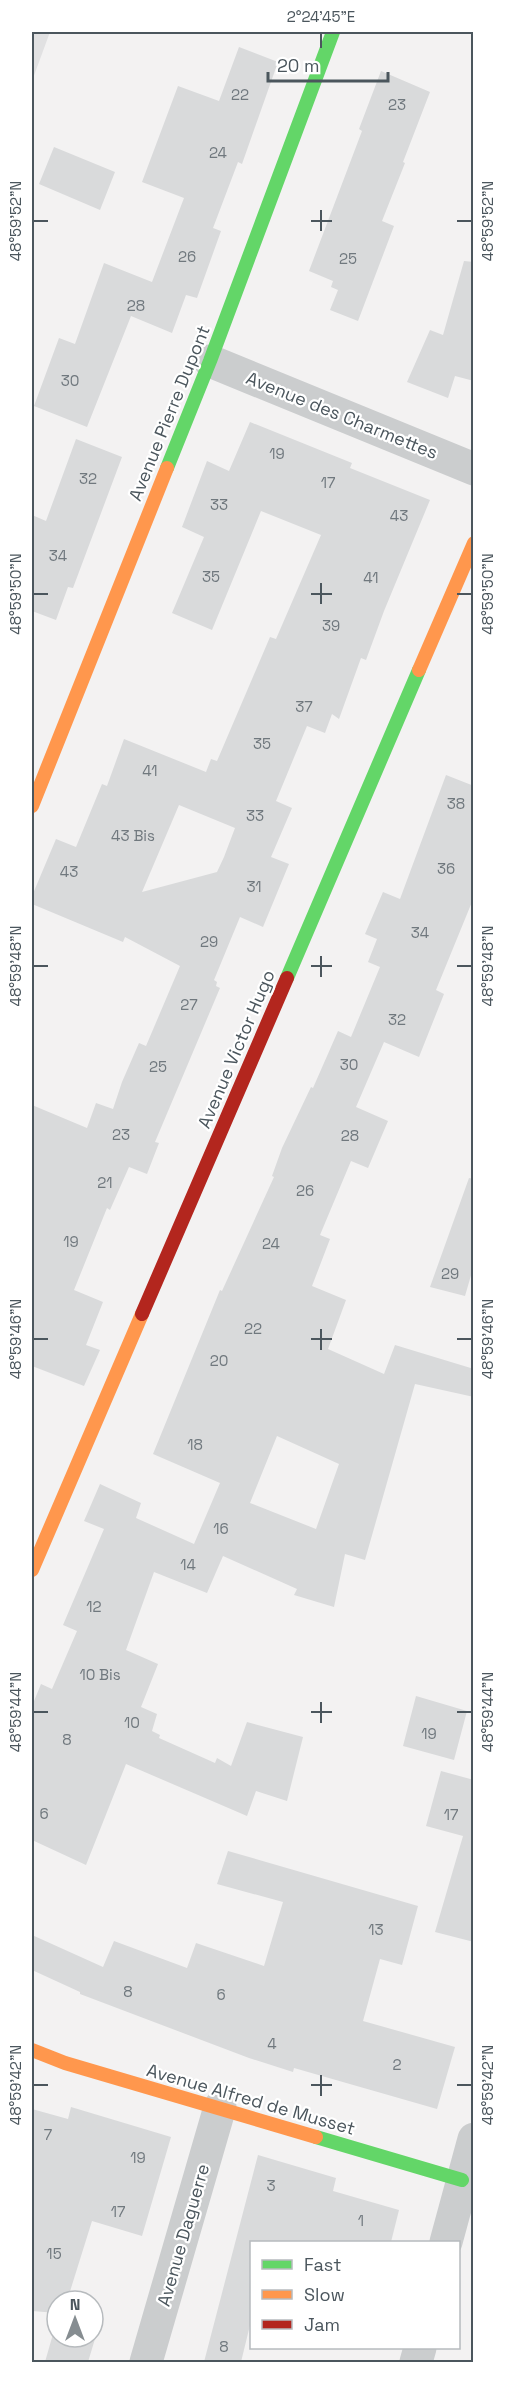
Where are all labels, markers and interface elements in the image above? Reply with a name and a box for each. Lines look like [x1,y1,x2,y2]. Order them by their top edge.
text: 2°24'45"E [287,7,355,26]
scale bar [268,45,388,83]
text: 20 m [277,54,320,77]
house number: 22 [231,85,249,104]
house number: 23 [388,95,406,114]
house number: 24 [209,143,227,162]
text: 48°59'52"N [6,181,25,261]
text: 48°59'52"N [478,181,497,261]
house number: 26 [178,247,196,266]
house number: 25 [339,249,357,268]
house number: 28 [127,296,145,315]
street label: Avenue Pierre Dupont [123,322,215,504]
street label: Avenue des Charmettes [243,366,441,464]
house number: 30 [61,371,79,390]
house number: 19 [269,444,285,463]
house number: 32 [79,469,97,488]
house number: 17 [321,473,335,492]
house number: 33 [210,495,228,514]
house number: 43 [390,506,408,525]
house number: 34 [49,546,67,565]
text: 48°59'50"N [6,553,25,635]
text: 48°59'50"N [478,553,497,635]
house number: 35 [202,567,220,586]
house number: 41 [363,568,379,587]
house number: 39 [322,616,340,635]
house number: 37 [295,697,313,716]
house number: 35 [253,734,271,753]
house number: 41 [142,761,158,780]
house number: 38 [447,794,465,813]
house number: 33 [246,806,264,825]
house number: 43 Bis [111,826,155,845]
house number: 36 [437,859,455,878]
house number: 43 [60,862,78,881]
house number: 31 [246,877,262,896]
house number: 34 [411,923,429,942]
text: 48°59'48"N [6,926,25,1006]
text: 48°59'48"N [478,926,497,1006]
house number: 29 [200,932,218,951]
street label: Avenue Victor Hugo [192,966,280,1132]
house number: 27 [180,995,198,1014]
house number: 32 [388,1010,406,1029]
house number: 30 [340,1055,358,1074]
house number: 25 [149,1057,167,1076]
house number: 23 [112,1125,130,1144]
house number: 28 [341,1126,359,1145]
house number: 21 [97,1173,113,1192]
house number: 26 [296,1181,314,1200]
house number: 19 [63,1232,79,1251]
house number: 24 [262,1234,280,1253]
house number: 29 [441,1264,459,1283]
text: 48°59'46"N [6,1299,25,1379]
text: 48°59'46"N [478,1299,497,1379]
house number: 22 [244,1319,262,1338]
house number: 20 [210,1351,228,1370]
house number: 18 [187,1435,203,1454]
house number: 16 [213,1519,229,1538]
house number: 14 [180,1555,196,1574]
house number: 12 [86,1597,102,1616]
house number: 10 Bis [79,1665,121,1684]
text: 48°59'44"N [6,1672,25,1752]
text: 48°59'44"N [478,1672,497,1752]
house number: 10 [124,1713,140,1732]
house number: 19 [421,1724,437,1743]
house number: 8 [62,1730,72,1749]
house number: 6 [39,1804,49,1823]
house number: 17 [444,1805,458,1824]
house number: 13 [368,1920,384,1939]
house number: 8 [123,1982,133,2001]
house number: 6 [216,1985,226,2004]
house number: 4 [267,2034,277,2053]
text: 48°59'42"N [6,2045,25,2125]
text: 48°59'42"N [478,2045,497,2125]
house number: 2 [392,2055,402,2074]
street label: Avenue Alfred de Musset [144,2058,358,2140]
house number: 7 [44,2125,52,2144]
house number: 19 [130,2148,146,2167]
street label: Avenue Daguerre [152,2161,214,2309]
house number: 3 [266,2176,276,2195]
house number: 17 [111,2202,125,2221]
house number: 1 [358,2211,364,2230]
legend [250,2241,460,2349]
house number: 15 [46,2244,62,2263]
text: Fast [304,2253,341,2276]
text: Slow [304,2283,345,2306]
north arrow [45,2289,105,2349]
text: N [70,2294,80,2315]
text: Jam [304,2313,340,2336]
house number: 8 [219,2337,229,2356]

